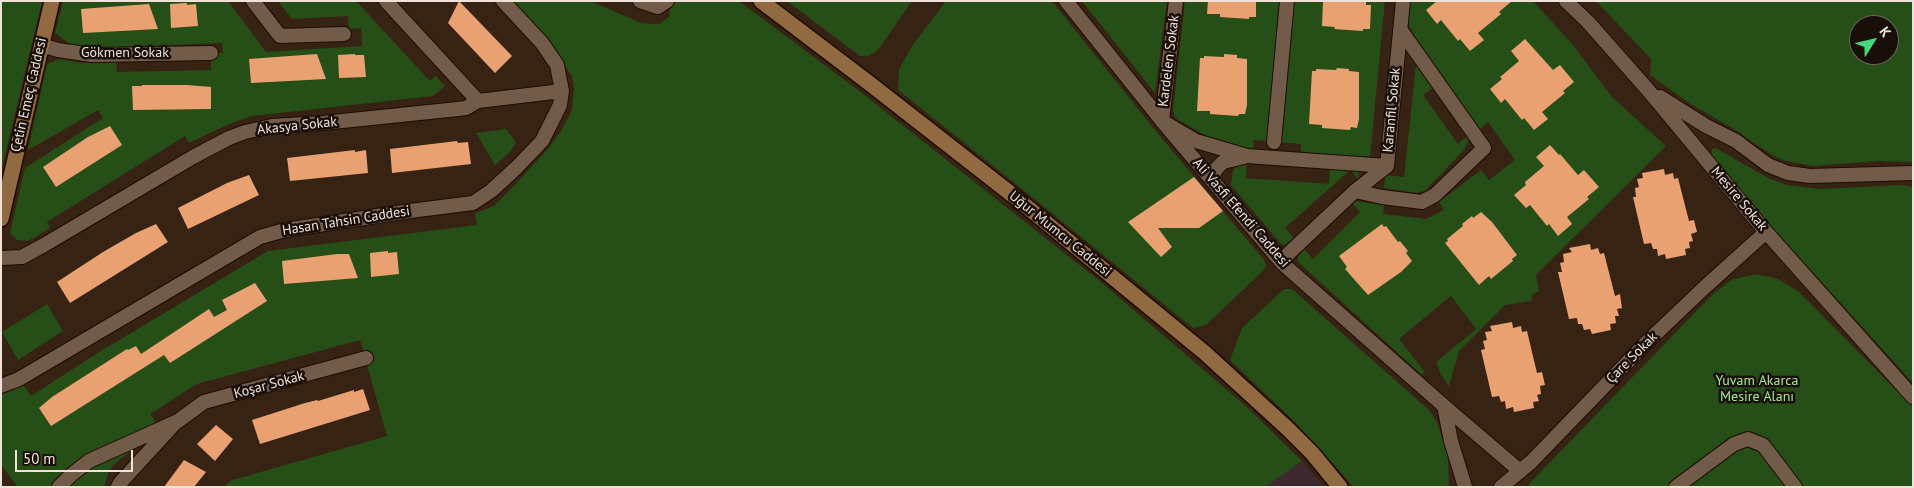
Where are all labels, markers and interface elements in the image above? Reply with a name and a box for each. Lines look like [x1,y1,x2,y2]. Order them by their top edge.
street label: Kardelen Sokak [1155,14,1183,108]
north arrow [1849,15,1899,65]
text: K [1875,23,1895,41]
street label: Çetin Emeç Caddesi [8,36,50,154]
street label: Gökmen Sokak [81,45,169,61]
street label: Karanfil Sokak [1380,67,1404,153]
street label: Akasya Sokak [256,113,338,139]
street label: Ali Vasfi Efendi Caddesi [1189,155,1293,271]
street label: Mesire Sokak [1707,163,1771,235]
street label: Uğur Mumcu Caddesi [1005,188,1115,280]
street label: Hasan Tahsin Caddesi [281,203,411,239]
street label: Çare Sokak [1603,329,1661,387]
street label: Koşar Sokak [232,368,306,402]
park label: Yuvam Akarca Mesire Alanı [1715,373,1799,406]
scale bar [18,440,135,472]
text: 50 m [23,449,56,468]

